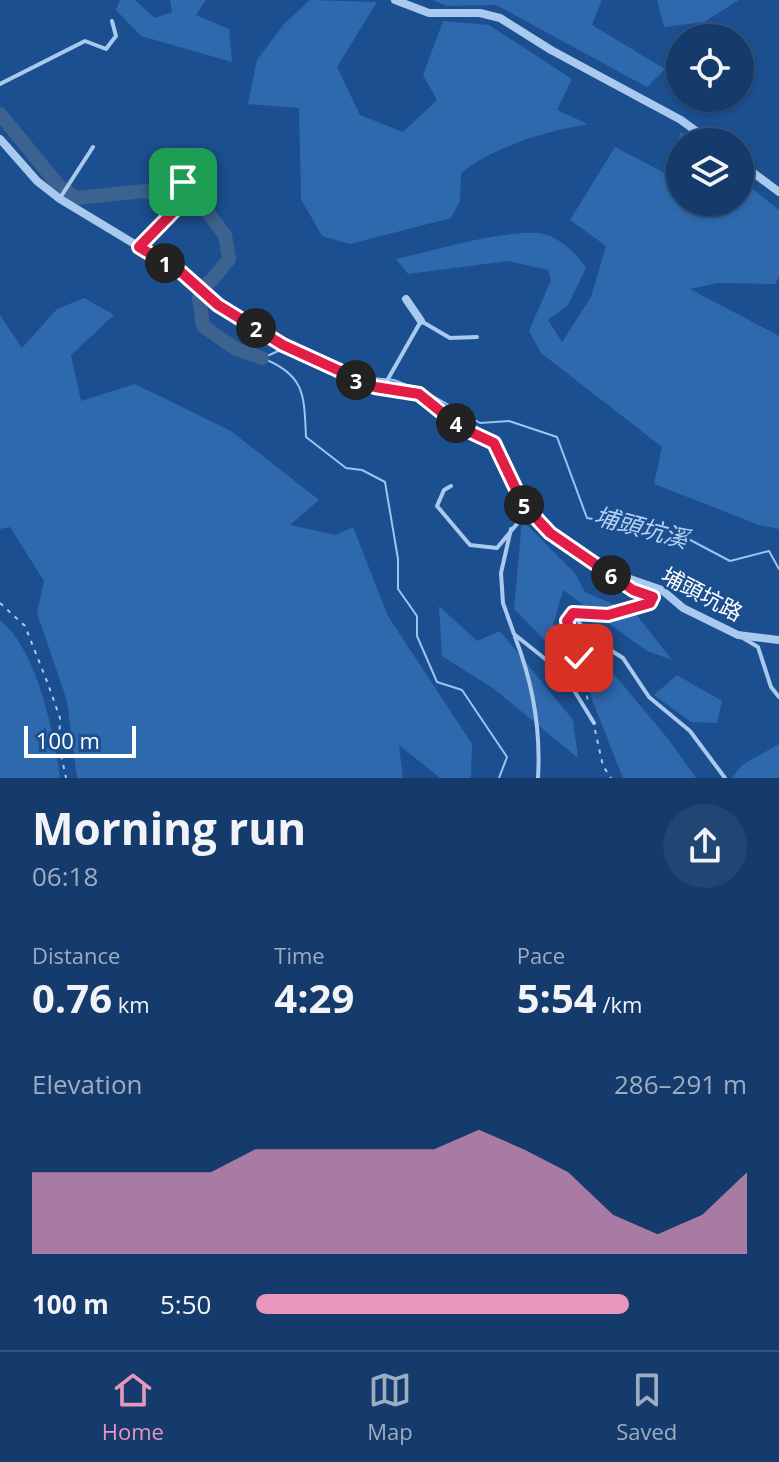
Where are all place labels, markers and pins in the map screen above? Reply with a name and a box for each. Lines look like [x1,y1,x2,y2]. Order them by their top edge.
pin [149,148,217,216]
pin: 1 [145,243,185,283]
pin: 2 [236,308,276,348]
pin: 3 [336,360,376,400]
pin: 4 [436,403,476,443]
pin: 5 [504,485,544,525]
pin: 6 [591,555,631,595]
pin [545,624,613,692]

